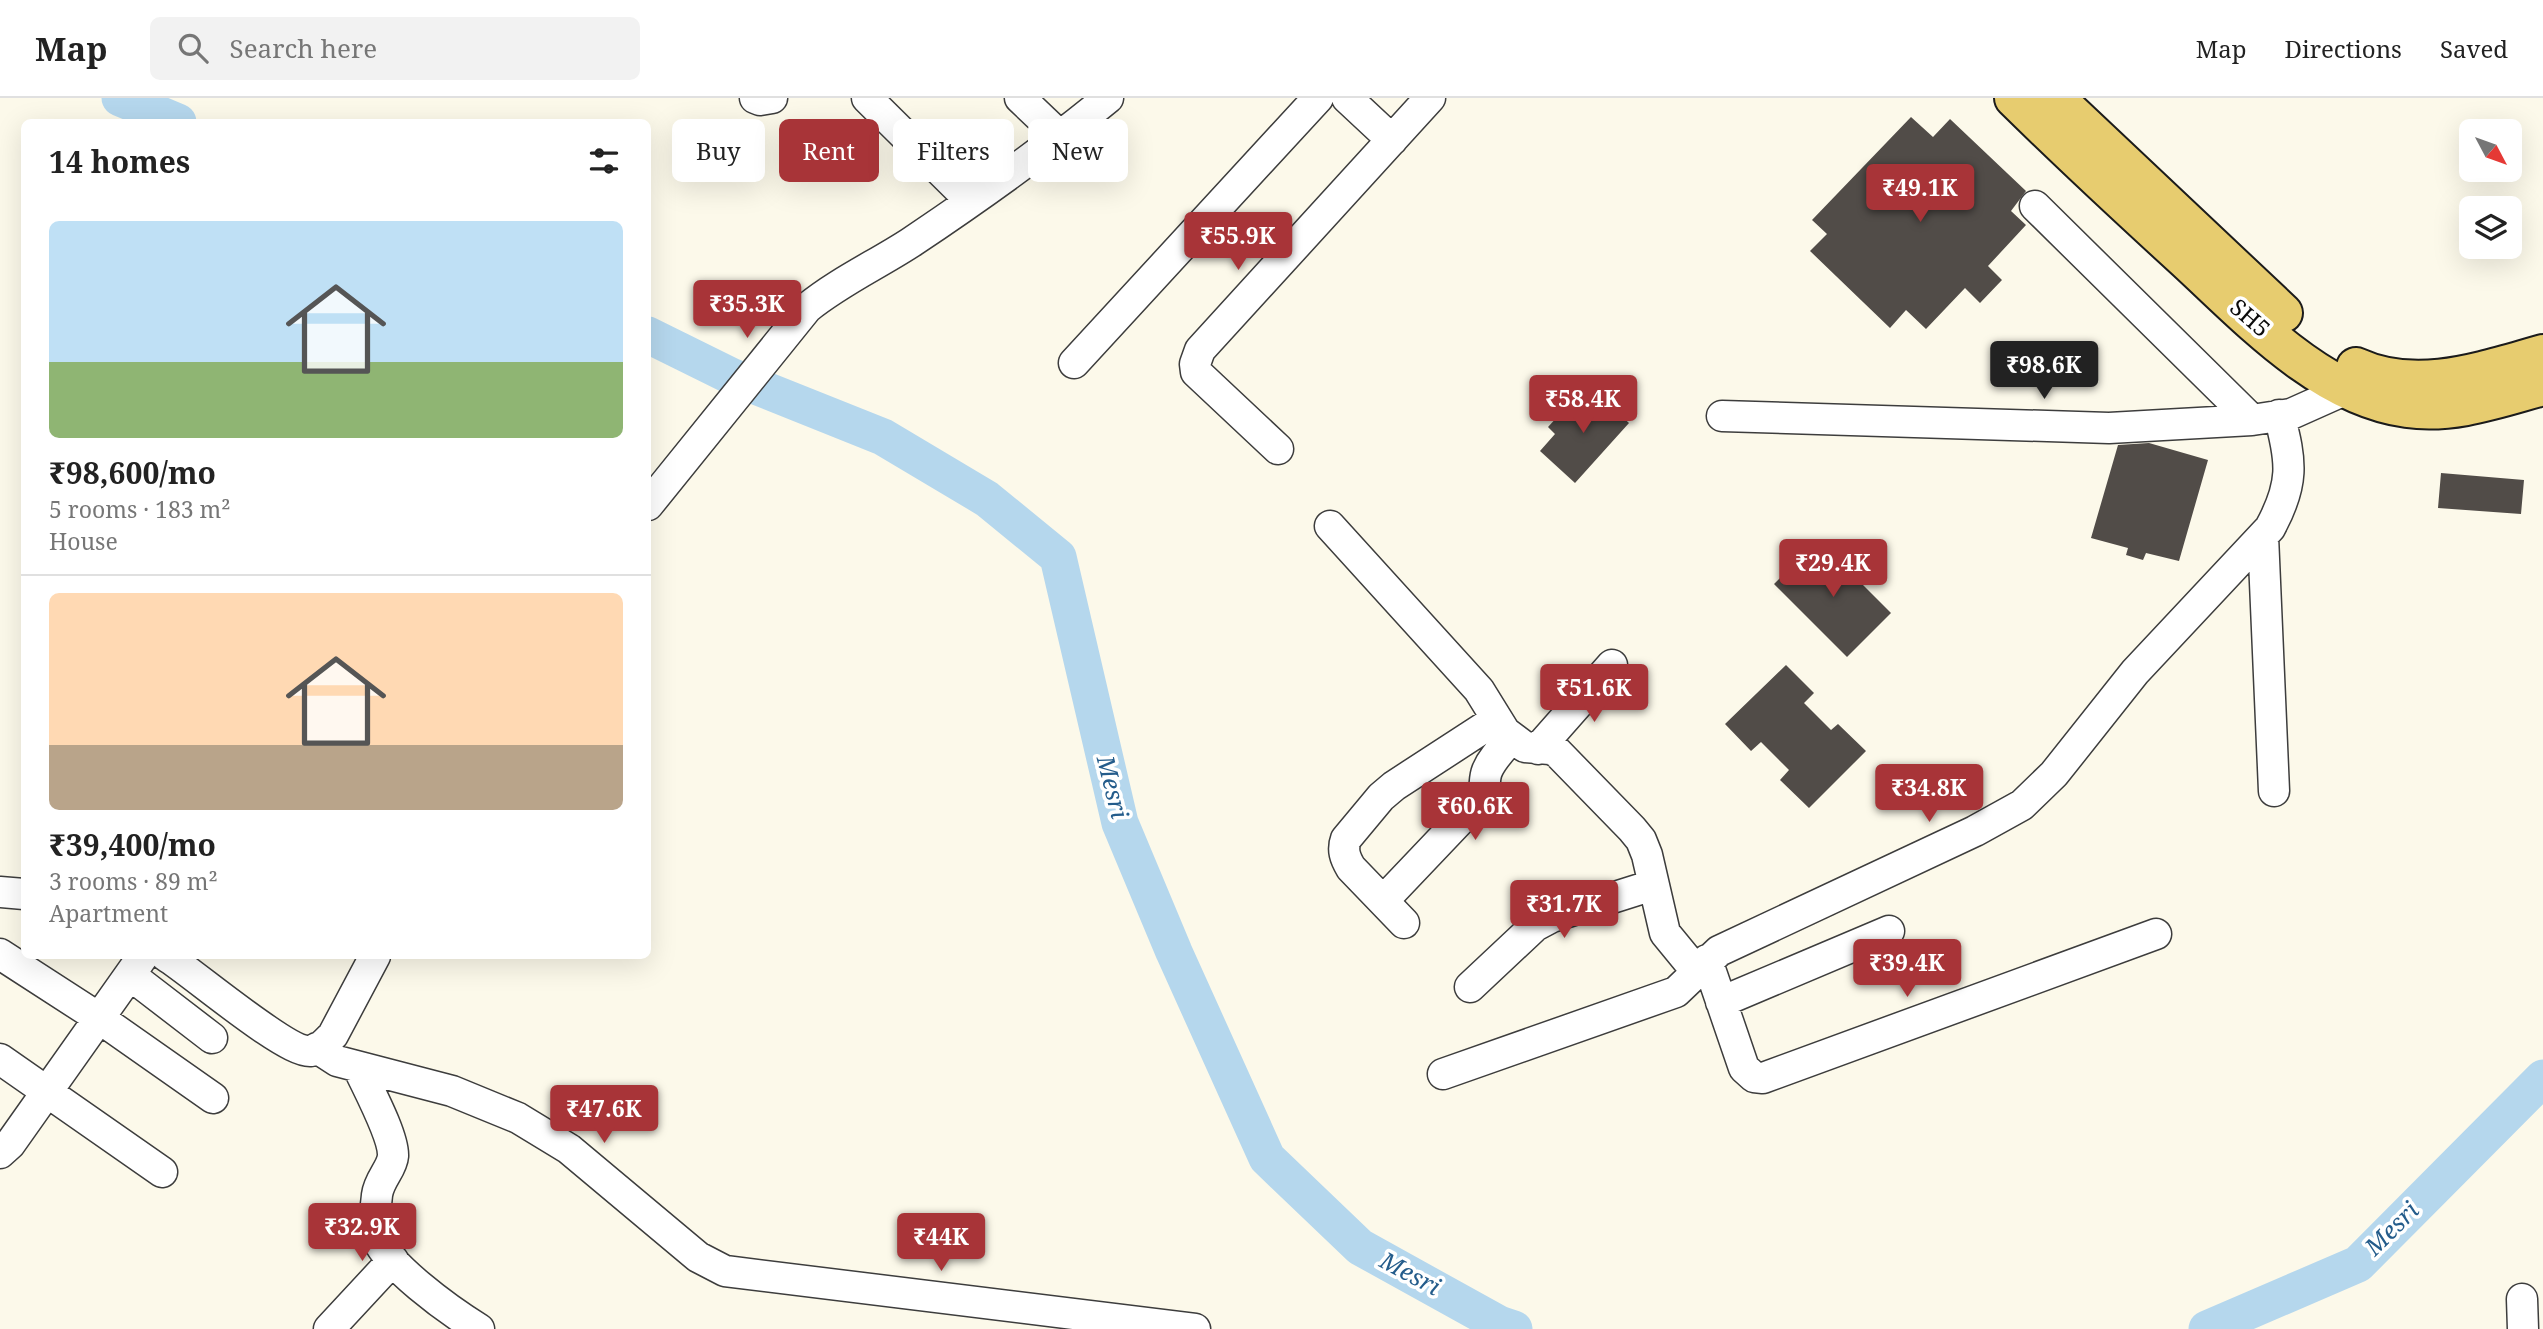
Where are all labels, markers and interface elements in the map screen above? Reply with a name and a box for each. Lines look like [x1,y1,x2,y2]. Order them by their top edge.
search box [150,17,640,80]
text: Map [35,26,108,71]
icon: search [174,29,212,67]
text: Search here [230,30,377,66]
text: Map [2196,32,2247,65]
text: Directions [2285,32,2402,65]
text: Saved [2440,32,2508,65]
chip: Buy [672,119,765,182]
chip: Rent [779,119,879,182]
chip: Filters [893,119,1014,182]
chip: New [1028,119,1128,182]
north arrow [2459,119,2522,182]
map controls [2459,119,2522,259]
text: 14 homes [49,141,190,182]
icon: filters [585,142,623,180]
pin: ₹49.1K [1863,164,1977,224]
text: ₹49.1K [1882,171,1958,203]
button: layers [2459,196,2522,259]
pin: ₹55.9K [1181,212,1295,272]
text: ₹55.9K [1200,219,1276,251]
icon: home [273,266,399,392]
pin: ₹35.3K [690,280,804,340]
text: ₹35.3K [709,287,785,319]
street label: SH5 [2224,291,2278,344]
pin: ₹98.6K [1987,342,2101,401]
text: ₹98.6K [2006,348,2082,380]
pin: ₹58.4K [1526,376,1640,435]
text: ₹58.4K [1545,382,1621,414]
text: ₹98,600/mo [49,452,216,493]
text: 5 rooms · 183 m² [49,493,231,525]
text: House [49,525,118,557]
pin: ₹29.4K [1776,540,1890,599]
text: ₹29.4K [1795,546,1871,578]
icon: home [273,638,399,764]
pin: ₹51.6K [1537,664,1651,724]
text: ₹51.6K [1556,671,1632,703]
water label: Mesri [1089,751,1137,822]
pin: ₹34.8K [1872,764,1986,824]
text: ₹34.8K [1891,771,1967,803]
pin: ₹60.6K [1418,782,1532,842]
text: ₹60.6K [1437,789,1513,821]
text: ₹39,400/mo [49,824,216,865]
text: 3 rooms · 89 m² [49,865,218,897]
pin: ₹31.7K [1507,880,1621,940]
text: ₹31.7K [1526,887,1602,919]
text: Apartment [49,897,168,929]
pin: ₹39.4K [1850,940,1964,999]
text: ₹39.4K [1869,946,1945,978]
pin: ₹47.6K [547,1086,661,1145]
text: ₹47.6K [566,1092,642,1124]
water label: Mesri [2356,1194,2425,1263]
pin: ₹32.9K [305,1204,419,1263]
text: ₹32.9K [324,1210,400,1242]
pin: ₹44K [900,1214,982,1273]
text: ₹44K [913,1220,969,1252]
water label: Mesri [1374,1243,1447,1302]

